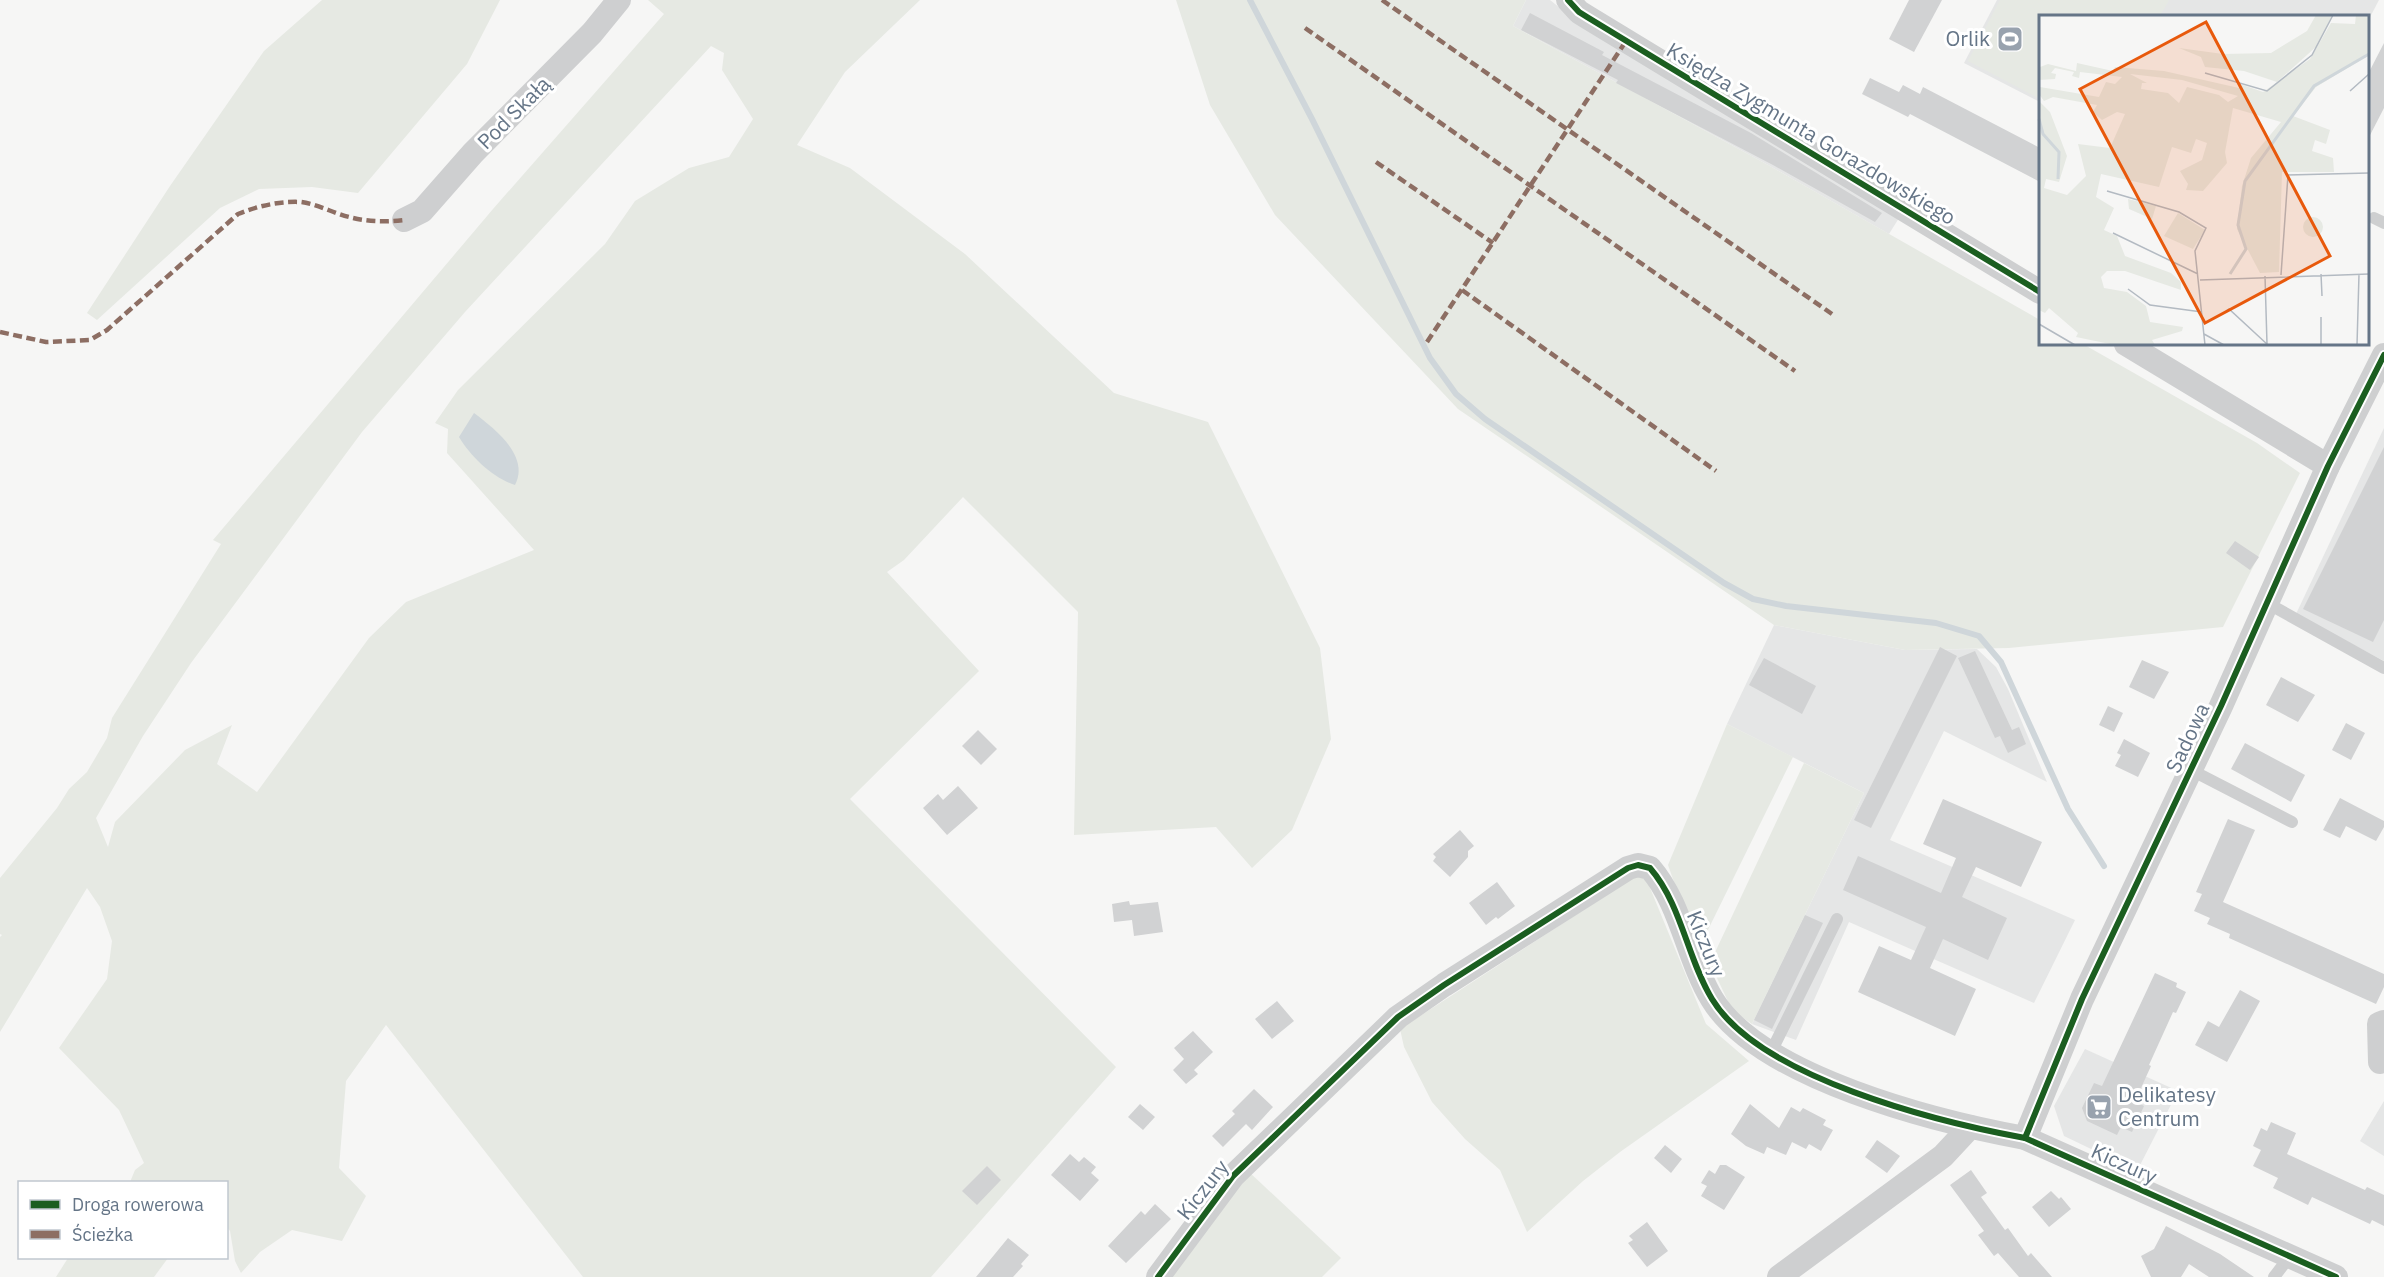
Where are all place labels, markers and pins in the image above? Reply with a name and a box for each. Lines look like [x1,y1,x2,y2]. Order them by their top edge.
place label: Orlik [1945,24,1990,52]
sports icon: Orlik [1995,24,2025,54]
place label: Delikatesy Centrum [2118,1080,2216,1132]
supermarket icon: Delikatesy Centrum [2084,1092,2114,1122]

